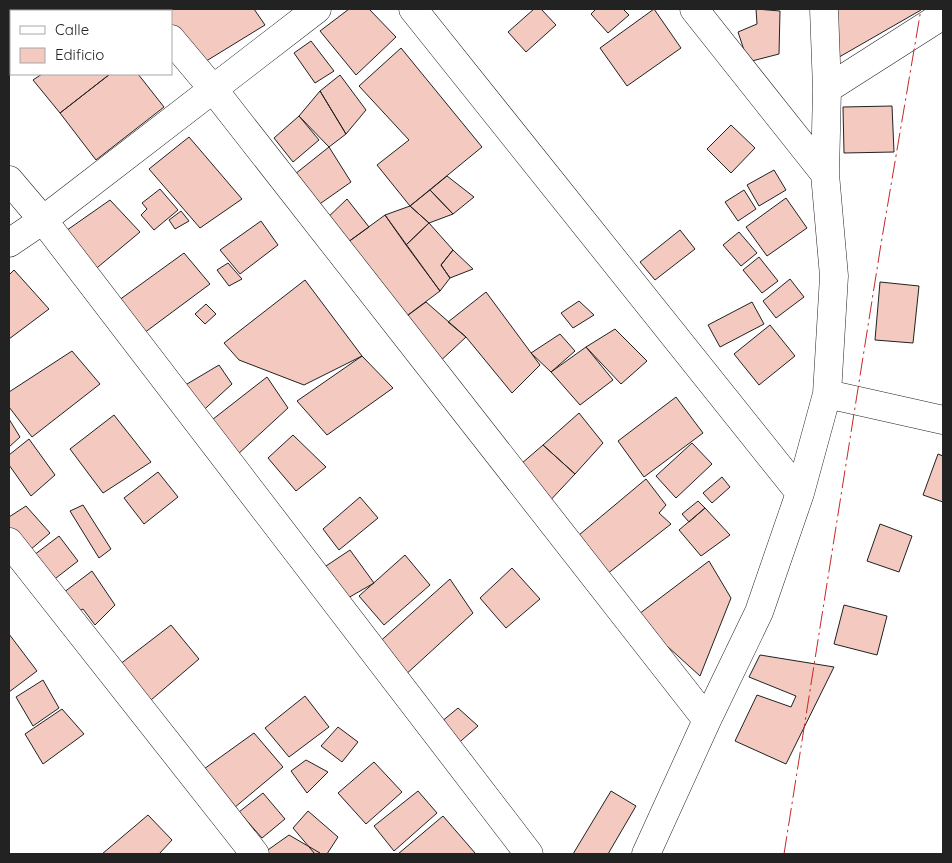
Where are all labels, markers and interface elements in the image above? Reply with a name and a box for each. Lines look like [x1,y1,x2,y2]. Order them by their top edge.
legend [10,10,172,75]
text: Calle [55,20,89,39]
text: Edificio [55,45,104,64]

